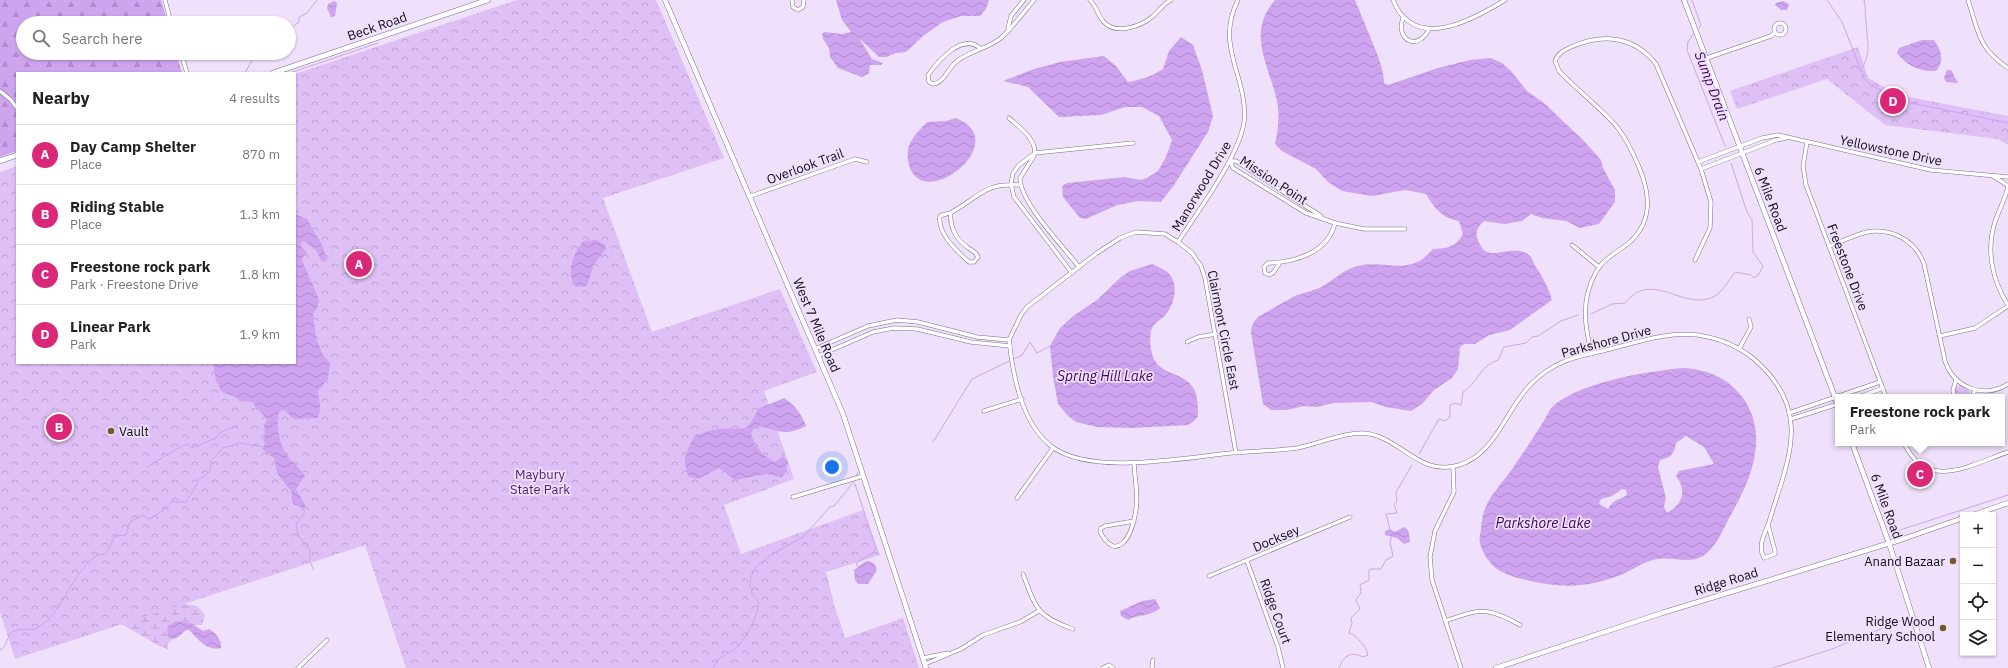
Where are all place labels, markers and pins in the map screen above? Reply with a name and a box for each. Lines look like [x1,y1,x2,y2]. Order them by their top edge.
pin: D [1880,86,1906,116]
pin: A [346,249,372,279]
pin: B [46,412,72,442]
place label: Vault [119,423,149,440]
marker: Vault [106,426,116,436]
pin: C [1907,459,1933,489]
place label: Anand Bazaar [1864,553,1945,570]
marker: Anand Bazaar [1948,556,1958,566]
place label: Ridge Wood Elementary School [1825,613,1935,645]
marker: Ridge Wood Elementary School [1938,623,1948,633]

